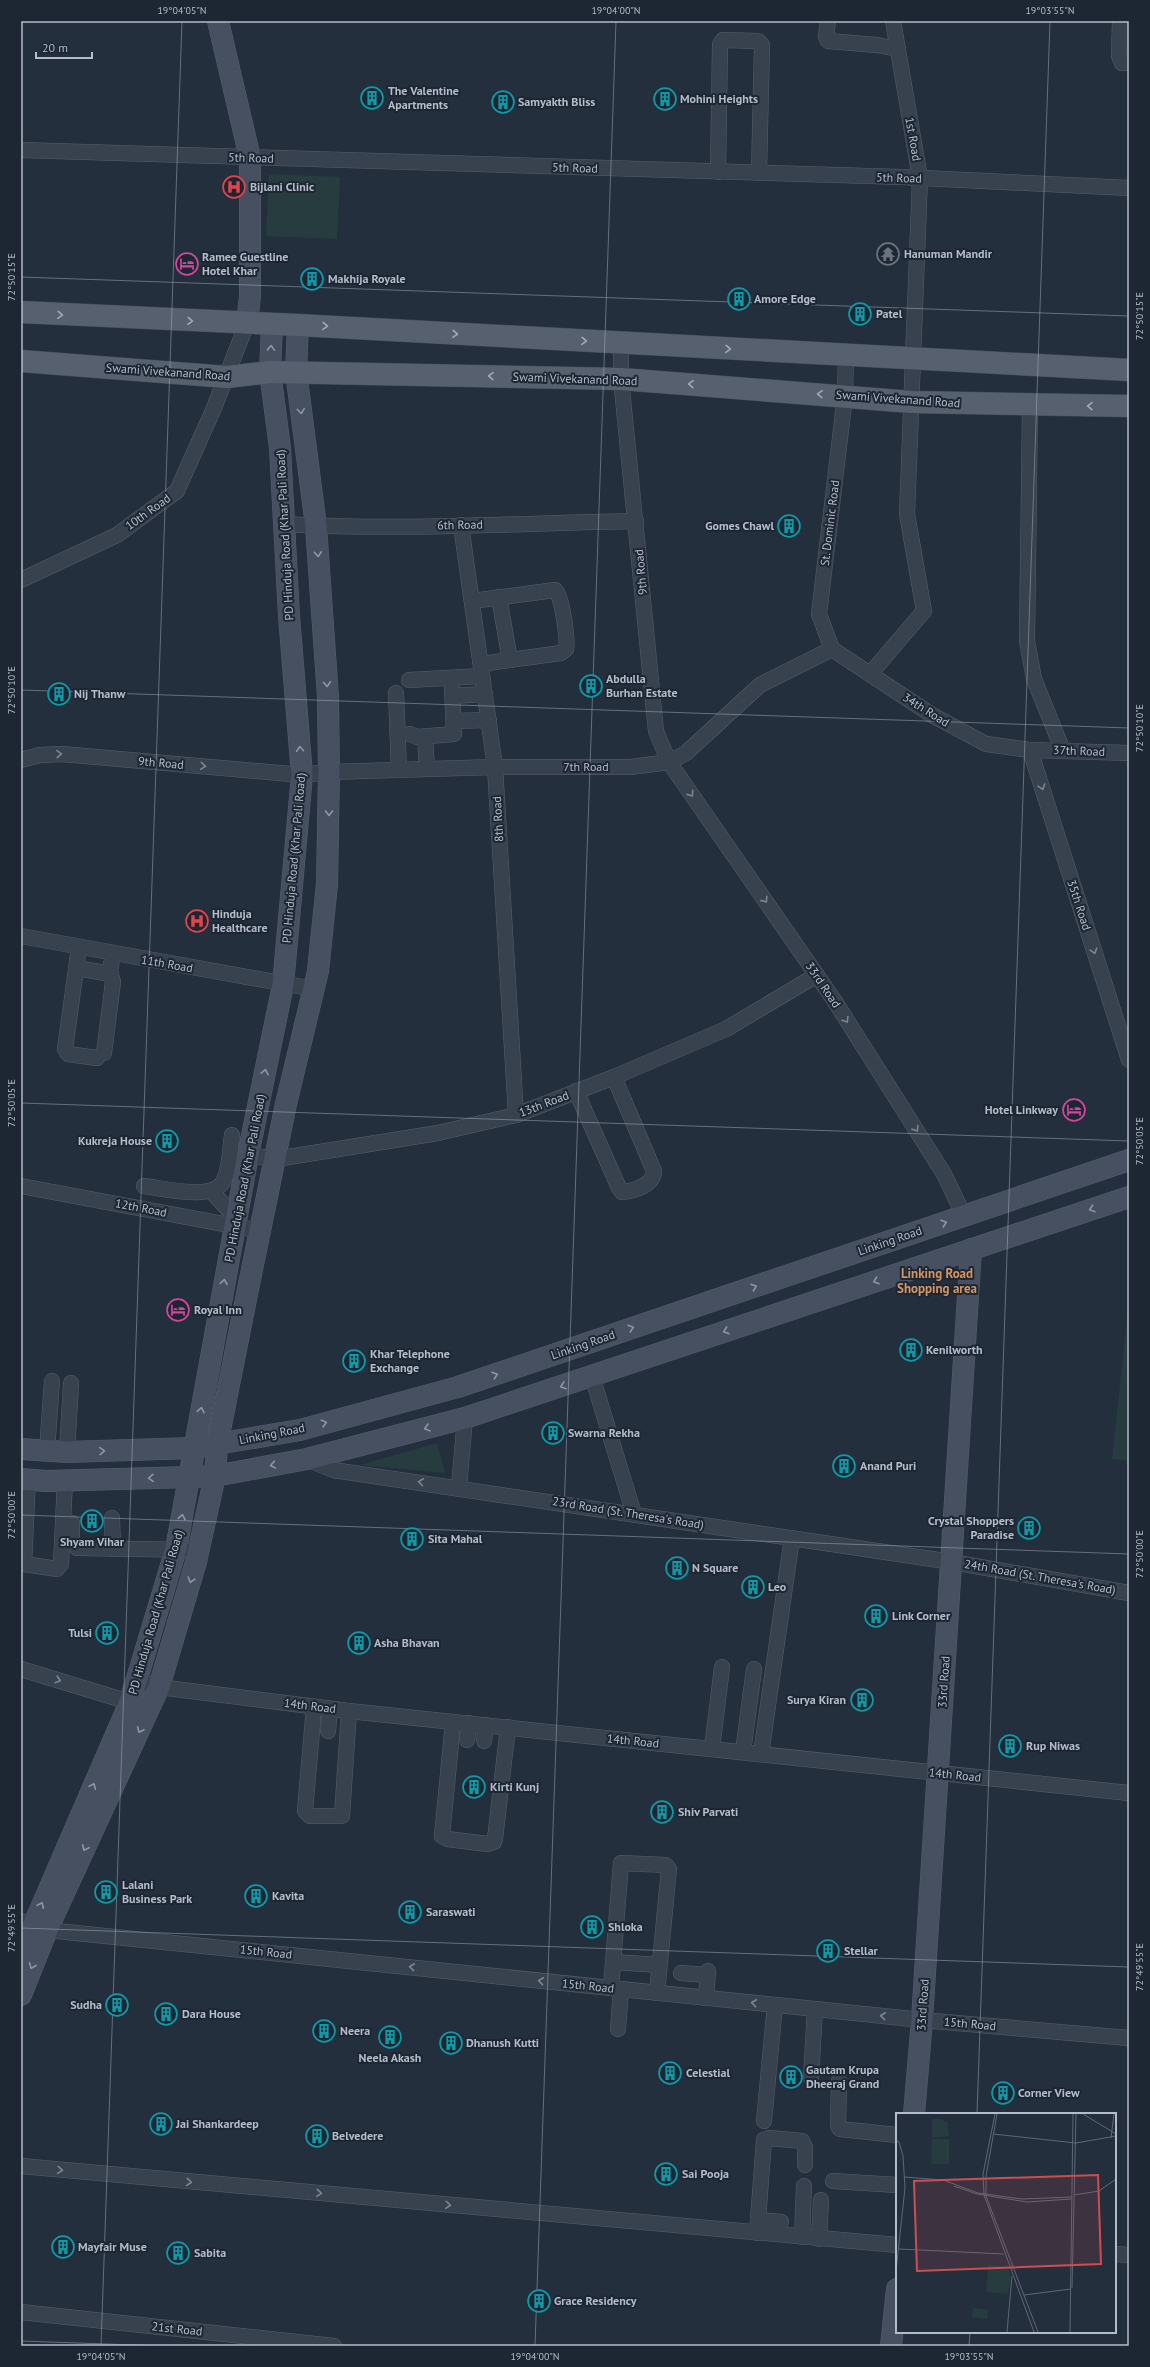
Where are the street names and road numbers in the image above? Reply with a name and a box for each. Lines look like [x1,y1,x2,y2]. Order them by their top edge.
street label: 1st Road [902,116,925,162]
street label: 5th Road [228,149,274,166]
street label: 5th Road [552,159,598,176]
street label: 5th Road [876,169,922,186]
street label: Swami Vivekanand Road [105,360,231,383]
street label: Swami Vivekanand Road [513,369,638,388]
street label: Swami Vivekanand Road [835,387,961,410]
street label: PD Hinduja Road (Khar Pali Road) [273,449,296,621]
street label: St. Dominic Road [817,479,842,567]
street label: 10th Road [122,490,173,533]
street label: 6th Road [437,517,483,532]
street label: 9th Road [631,549,650,596]
street label: 34th Road [900,689,952,730]
street label: 37th Road [1053,742,1105,759]
street label: 9th Road [138,753,185,772]
street label: 7th Road [563,759,609,774]
street label: PD Hinduja Road (Khar Pali Road) [279,772,308,944]
street label: 8th Road [489,796,506,842]
street label: 35th Road [1064,878,1095,932]
street label: 11th Road [140,952,194,975]
street label: 33rd Road [803,959,844,1011]
street label: 13th Road [517,1087,571,1120]
street label: PD Hinduja Road (Khar Pali Road) [221,1093,268,1263]
street label: 12th Road [114,1195,168,1220]
street label: Linking Road [856,1223,924,1258]
street label: Linking Road [549,1327,617,1362]
street label: Linking Road [238,1420,306,1447]
street label: 23rd Road (St. Theresa's Road) [551,1493,705,1532]
street label: PD Hinduja Road (Khar Pali Road) [125,1528,186,1696]
street label: 24th Road (St. Theresa's Road) [963,1556,1117,1597]
street label: 33rd Road [934,1655,953,1709]
street label: 14th Road [283,1695,337,1716]
street label: 14th Road [606,1730,660,1751]
street label: 14th Road [928,1764,982,1785]
street label: 15th Road [239,1941,293,1962]
street label: 15th Road [561,1975,615,1996]
street label: 33rd Road [913,1978,932,2032]
street label: 15th Road [943,2014,997,2033]
street label: 21st Road [151,2318,203,2339]

